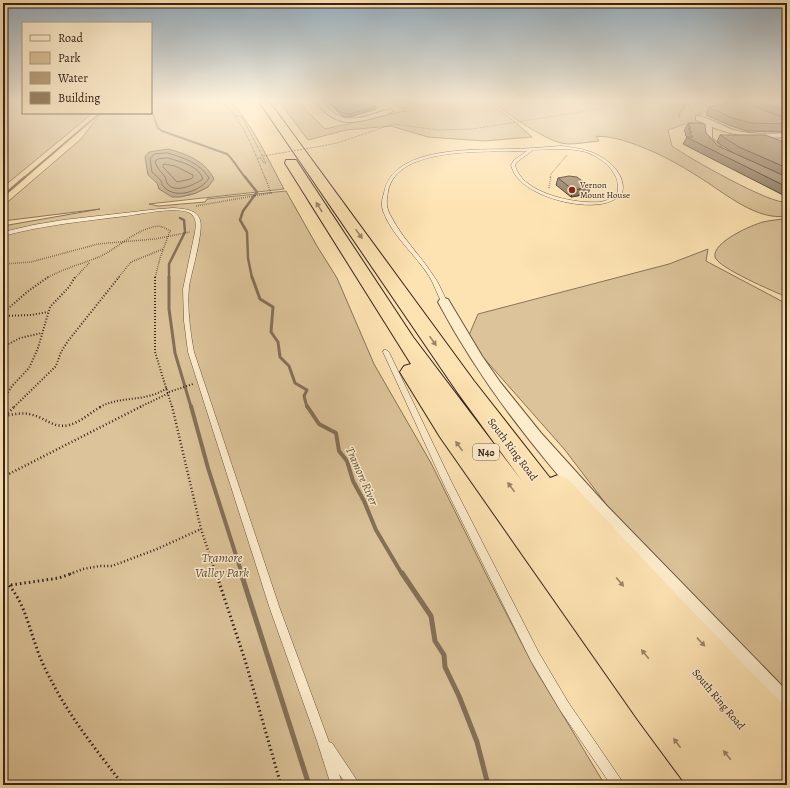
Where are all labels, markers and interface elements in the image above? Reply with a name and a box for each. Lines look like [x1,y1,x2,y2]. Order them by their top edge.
legend [22,22,152,114]
text: Road [58,30,84,46]
text: Park [58,50,81,66]
text: Water [57,70,88,86]
text: Building [58,90,100,106]
place label: Vernon Mount House [579,179,630,201]
marker: Vernon Mount House [567,185,577,195]
one-way arrow [315,201,322,213]
one-way arrow [355,229,363,240]
one-way arrow [429,336,437,346]
street label: South Ring Road [484,415,541,484]
one-way arrow [455,440,463,451]
water label: Tramore River [342,444,382,509]
road number: N40 [473,444,499,460]
one-way arrow [508,482,516,492]
park label: Tramore Valley Park [195,549,249,581]
one-way arrow [616,577,625,587]
one-way arrow [696,637,705,647]
one-way arrow [641,649,650,660]
street label: South Ring Road [689,666,749,733]
one-way arrow [672,737,681,748]
one-way arrow [723,749,732,760]

